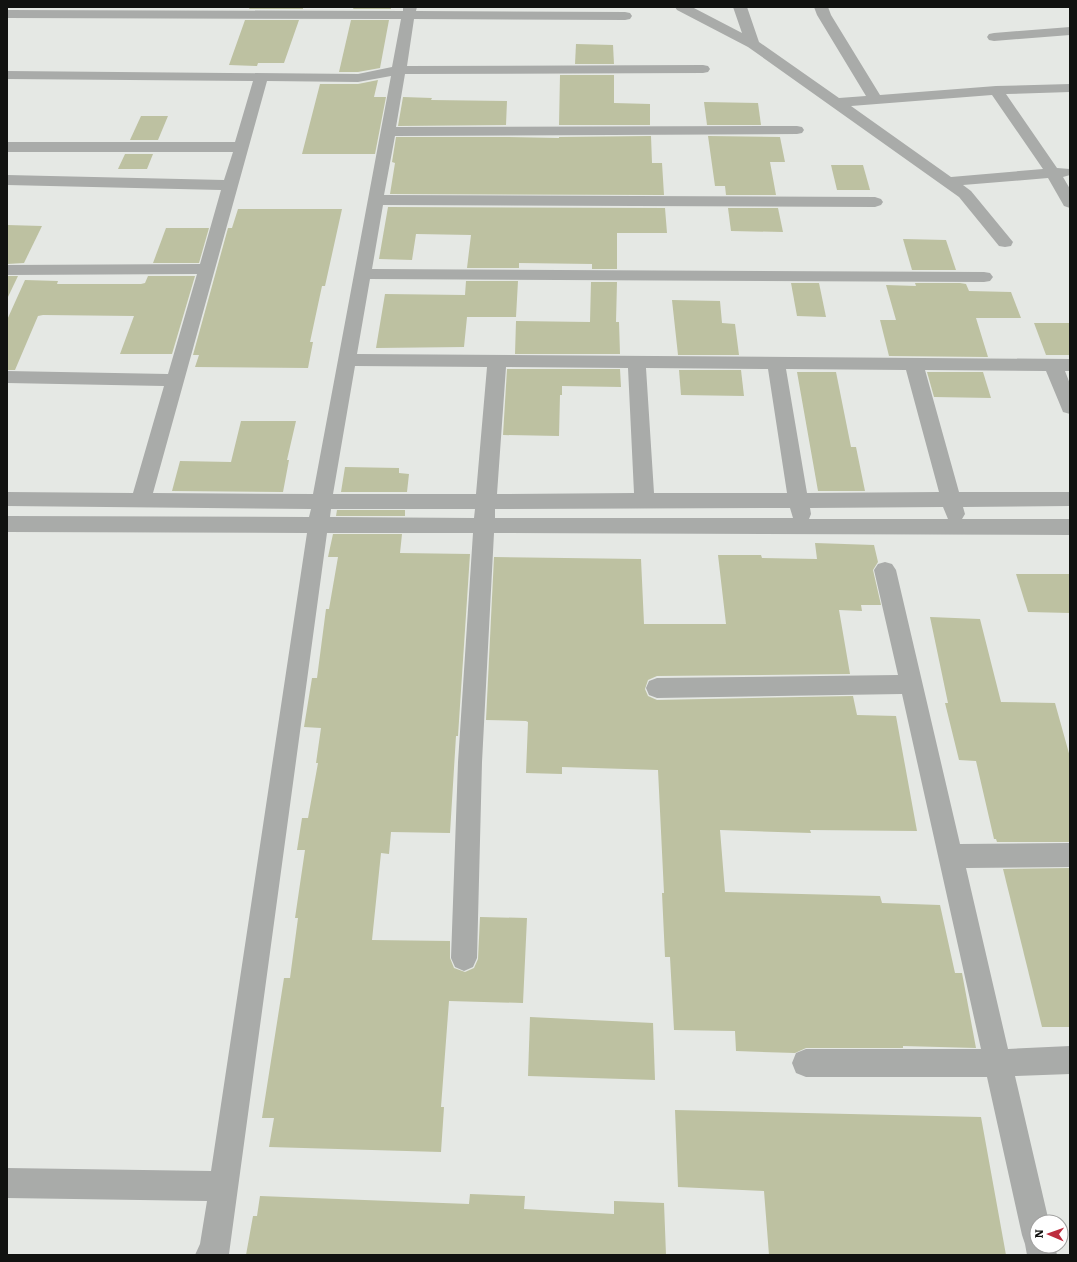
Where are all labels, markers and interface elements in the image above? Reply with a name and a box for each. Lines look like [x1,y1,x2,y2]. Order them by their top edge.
north arrow [1029,1214,1069,1254]
text: N [1030,1229,1046,1239]

